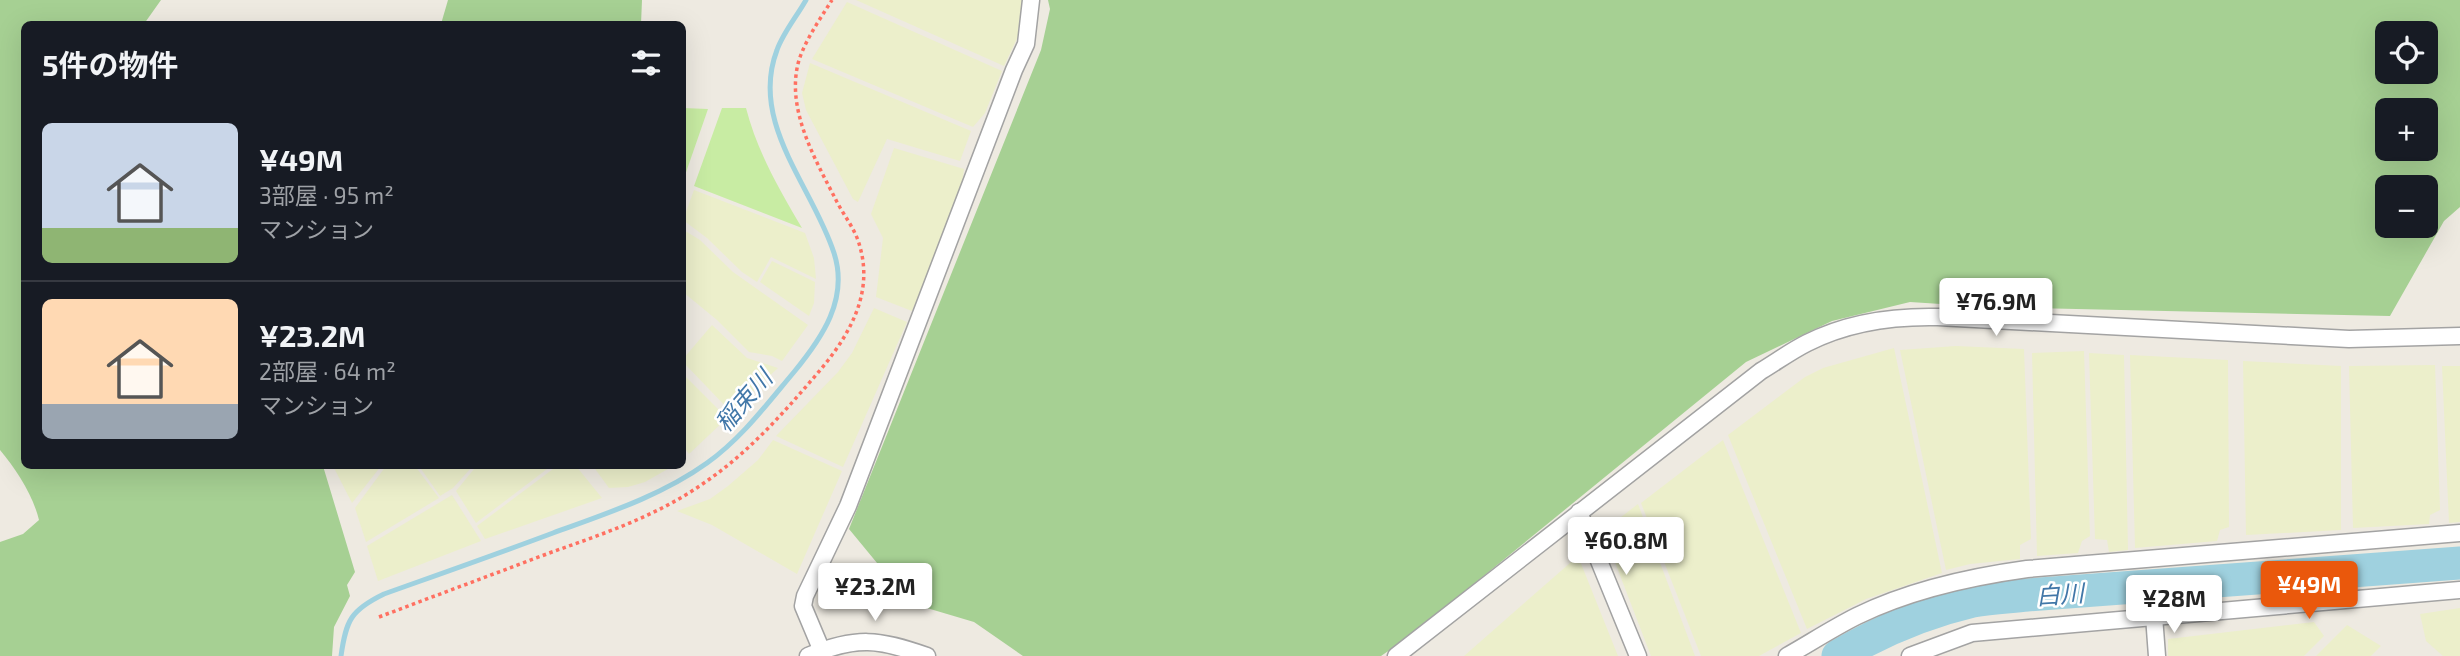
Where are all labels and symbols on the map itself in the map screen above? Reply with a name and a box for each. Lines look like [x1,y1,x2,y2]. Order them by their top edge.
pin: ¥76.9M [1939,278,2053,338]
water label: 稲束川 [708,361,779,437]
pin: ¥60.8M [1569,518,1683,577]
pin: ¥49M [2268,562,2350,621]
pin: ¥23.2M [818,564,932,623]
pin: ¥28M [2133,576,2215,635]
water label: 白川 [2035,577,2088,610]

